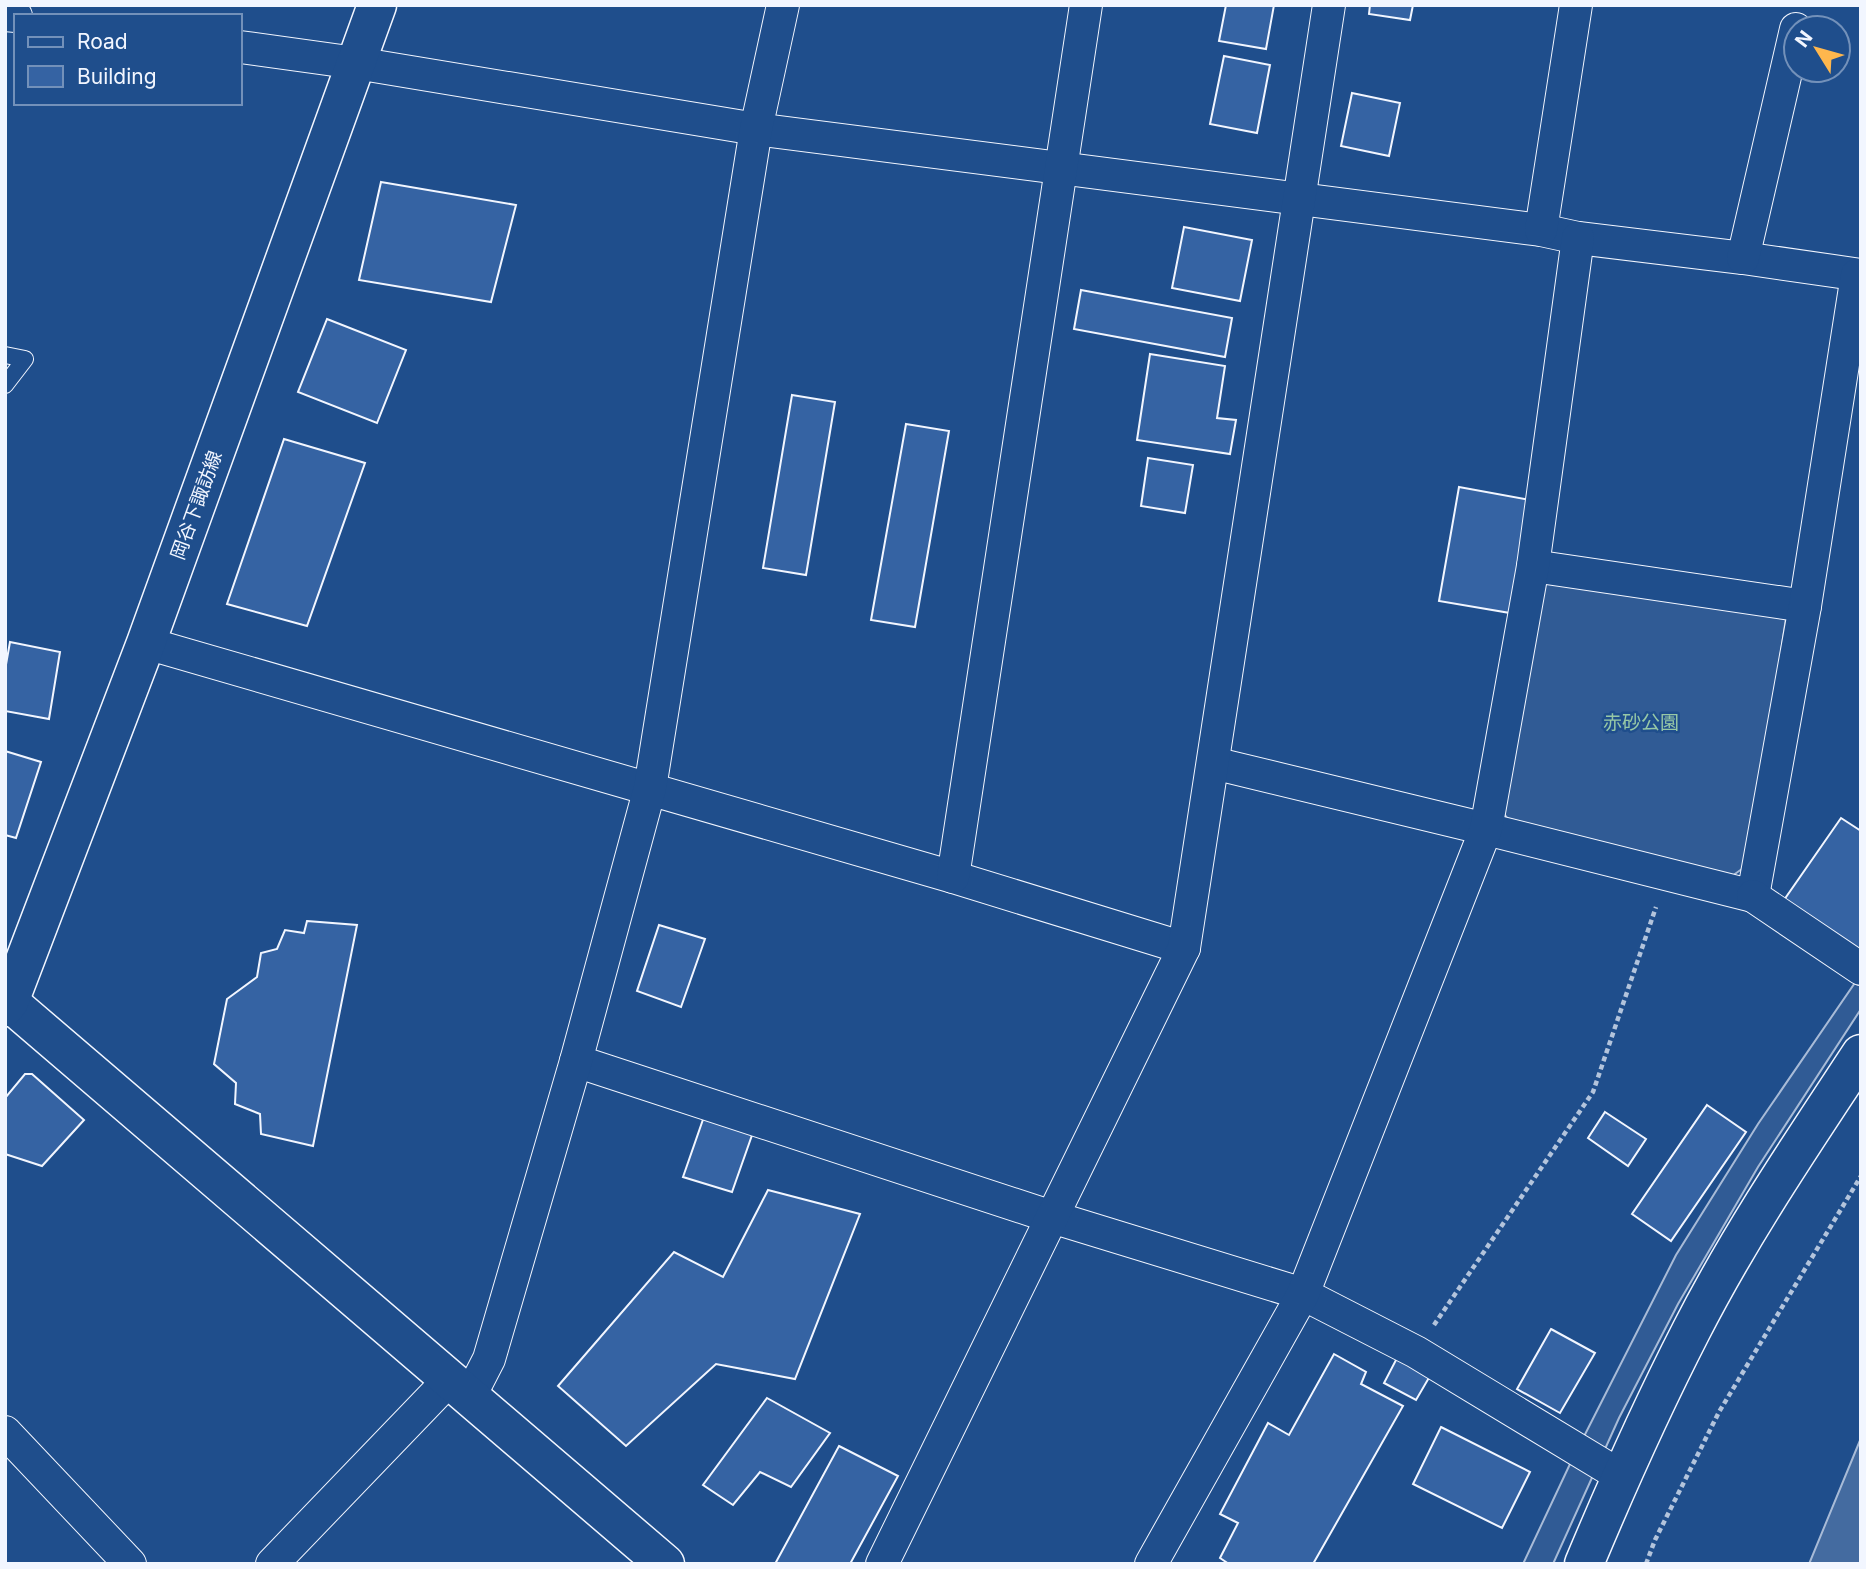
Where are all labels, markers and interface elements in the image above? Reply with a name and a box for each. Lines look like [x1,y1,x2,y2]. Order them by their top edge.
legend [14,14,242,105]
north arrow [1782,14,1852,84]
text: N [1790,26,1817,52]
text: Road [77,29,128,54]
text: Building [77,64,157,89]
street label: 岡谷下諏訪線 [166,448,227,563]
park label: 赤砂公園 [1603,711,1679,734]

